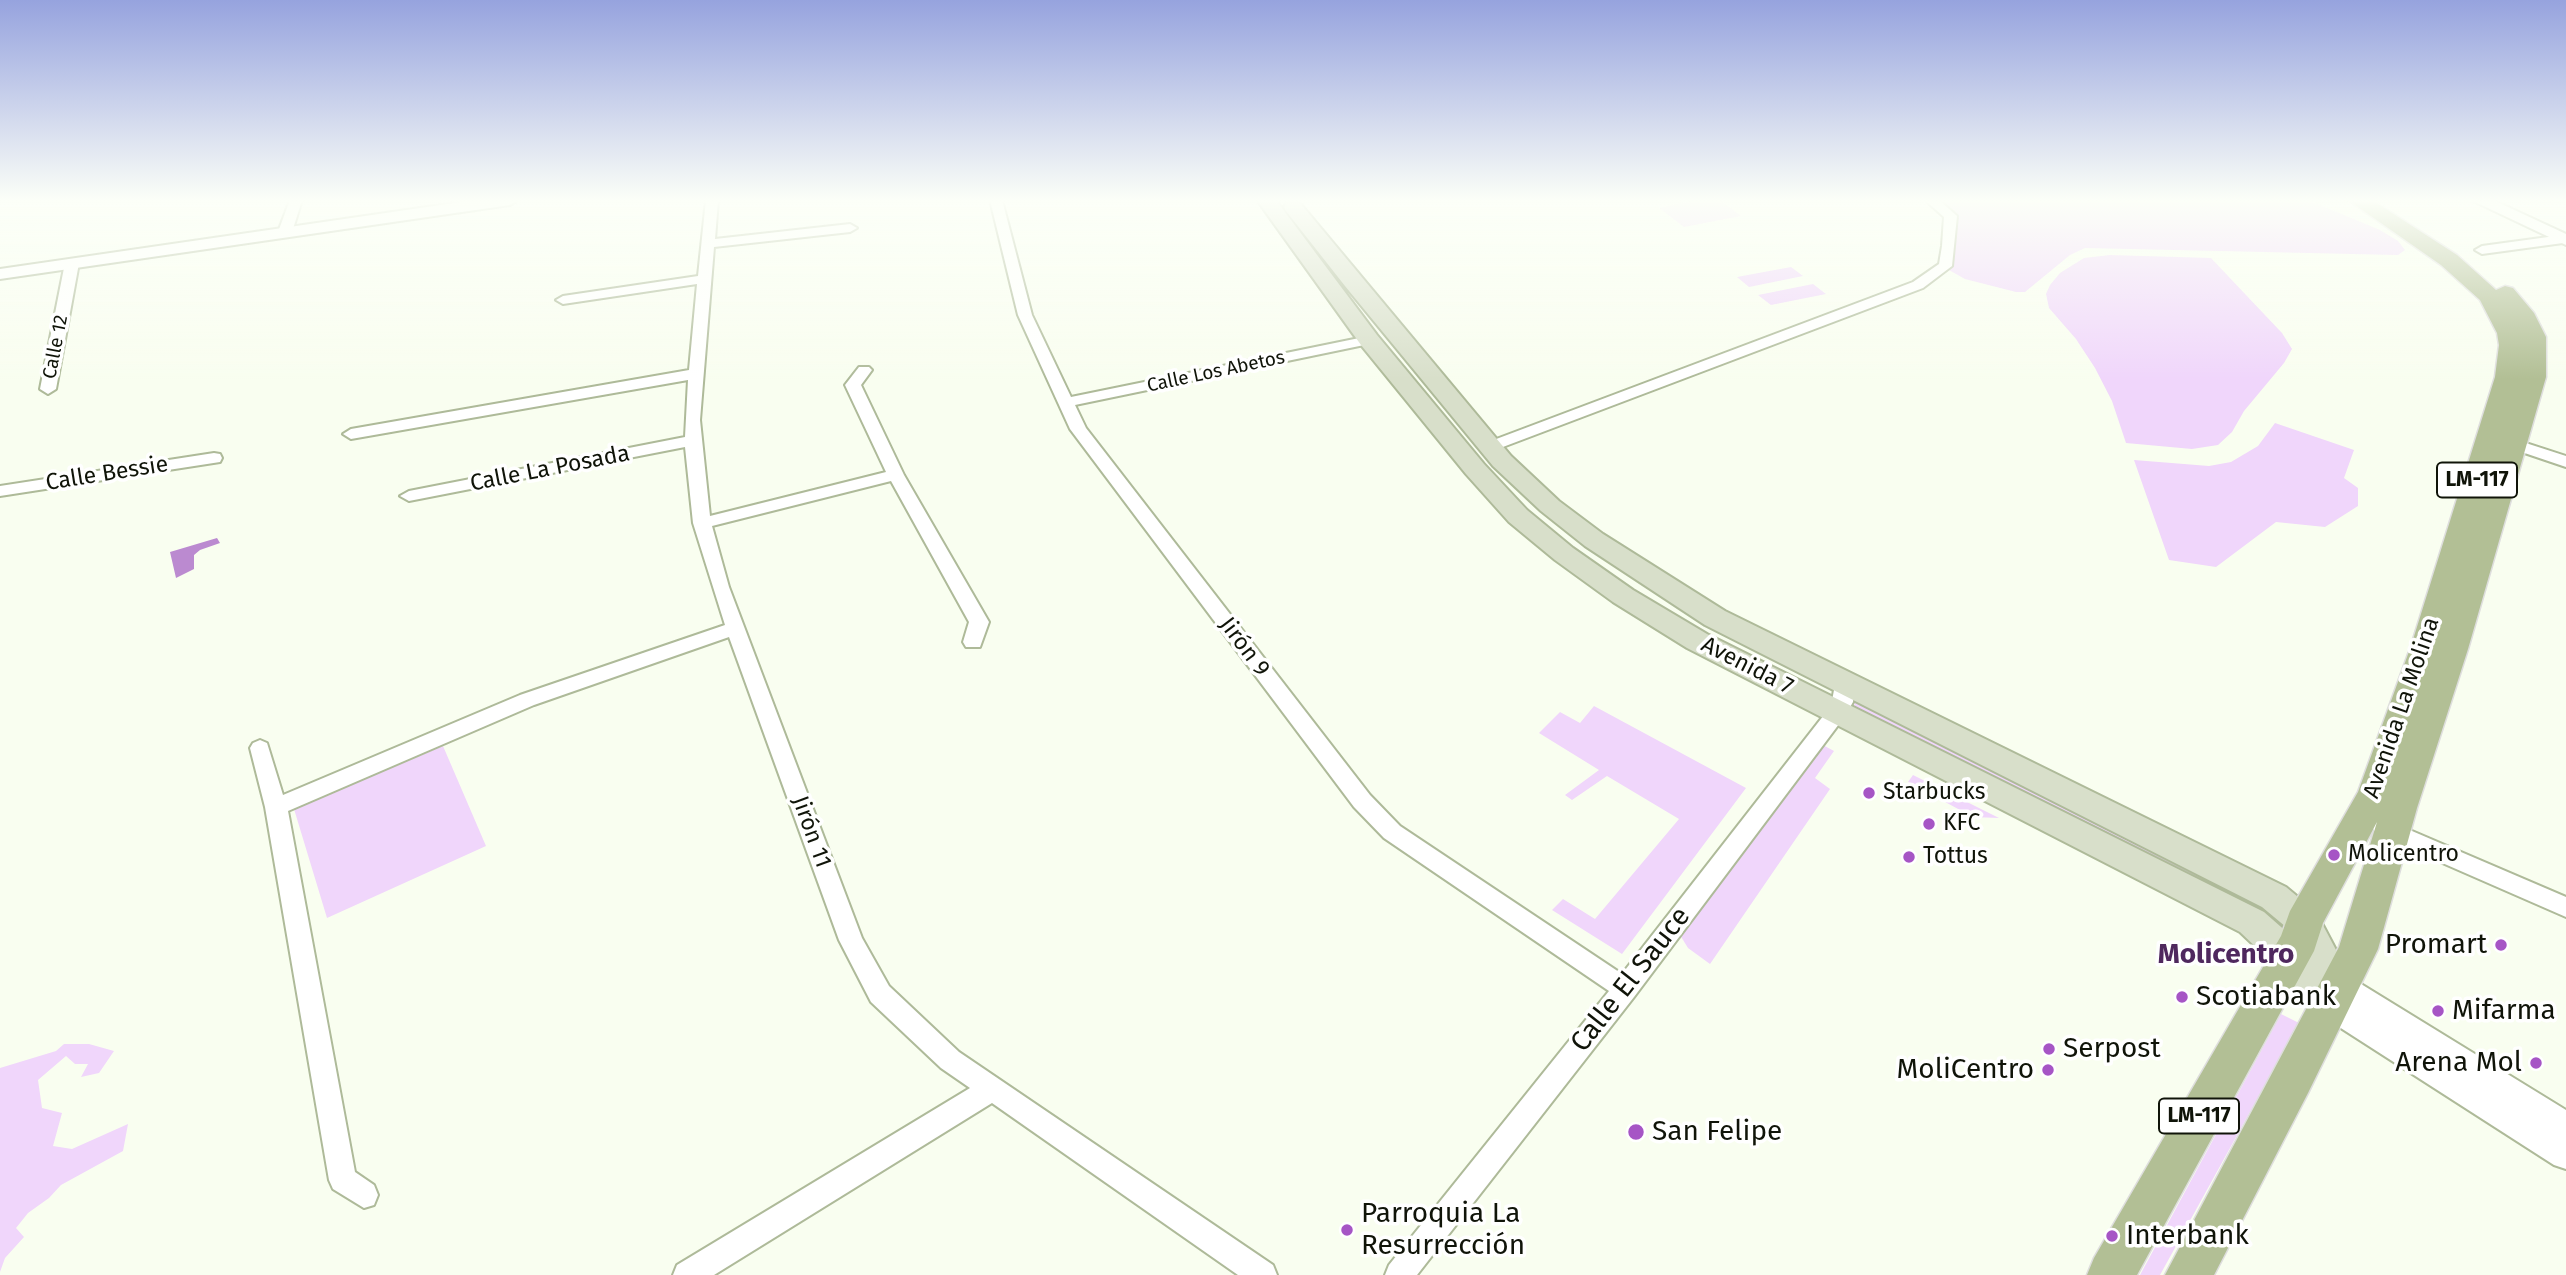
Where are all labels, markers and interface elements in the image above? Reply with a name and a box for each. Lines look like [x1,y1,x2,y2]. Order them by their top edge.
street label: Calle 12 [39,313,73,381]
street label: Calle Los Abetos [1145,346,1287,398]
street label: Calle La Posada [468,440,632,498]
street label: Calle Bessie [44,451,170,497]
road number: LM-117 [2437,462,2517,498]
street label: Jirón 9 [1213,612,1275,682]
street label: Avenida La Molina [2358,614,2446,802]
street label: Avenida 7 [1696,631,1798,701]
place label: Starbucks [1883,779,1986,807]
marker: Starbucks [1861,785,1877,801]
street label: Jirón 11 [785,792,837,872]
place label: KFC [1943,810,1980,838]
marker: KFC [1921,816,1937,832]
place label: Molicentro [2348,841,2459,869]
place label: Tottus [1923,843,1988,871]
marker: Molicentro [2326,847,2342,863]
marker: Tottus [1901,849,1917,865]
street label: Calle El Sauce [1564,901,1698,1059]
place label: Promart [2385,928,2487,962]
marker: Promart [2493,937,2509,953]
district label: Molicentro [2158,938,2294,972]
place label: Scotiabank [2196,980,2336,1014]
marker: Scotiabank [2174,989,2190,1005]
place label: Mifarma [2452,994,2556,1028]
marker: Mifarma [2430,1003,2446,1019]
place label: Serpost [2063,1032,2160,1066]
marker: Serpost [2041,1041,2057,1057]
place label: Arena Mol [2395,1046,2522,1080]
place label: MoliCentro [1897,1053,2034,1087]
marker: Arena Mol [2528,1055,2544,1071]
marker: MoliCentro [2040,1062,2056,1078]
road number: LM-117 [2159,1098,2239,1134]
place label: San Felipe [1652,1115,1782,1149]
marker: San Felipe [1626,1122,1646,1142]
place label: Parroquia La Resurrección [1361,1197,1525,1263]
place label: Interbank [2126,1219,2249,1253]
marker: Parroquia La Resurrección [1339,1222,1355,1238]
marker: Interbank [2104,1228,2120,1244]

